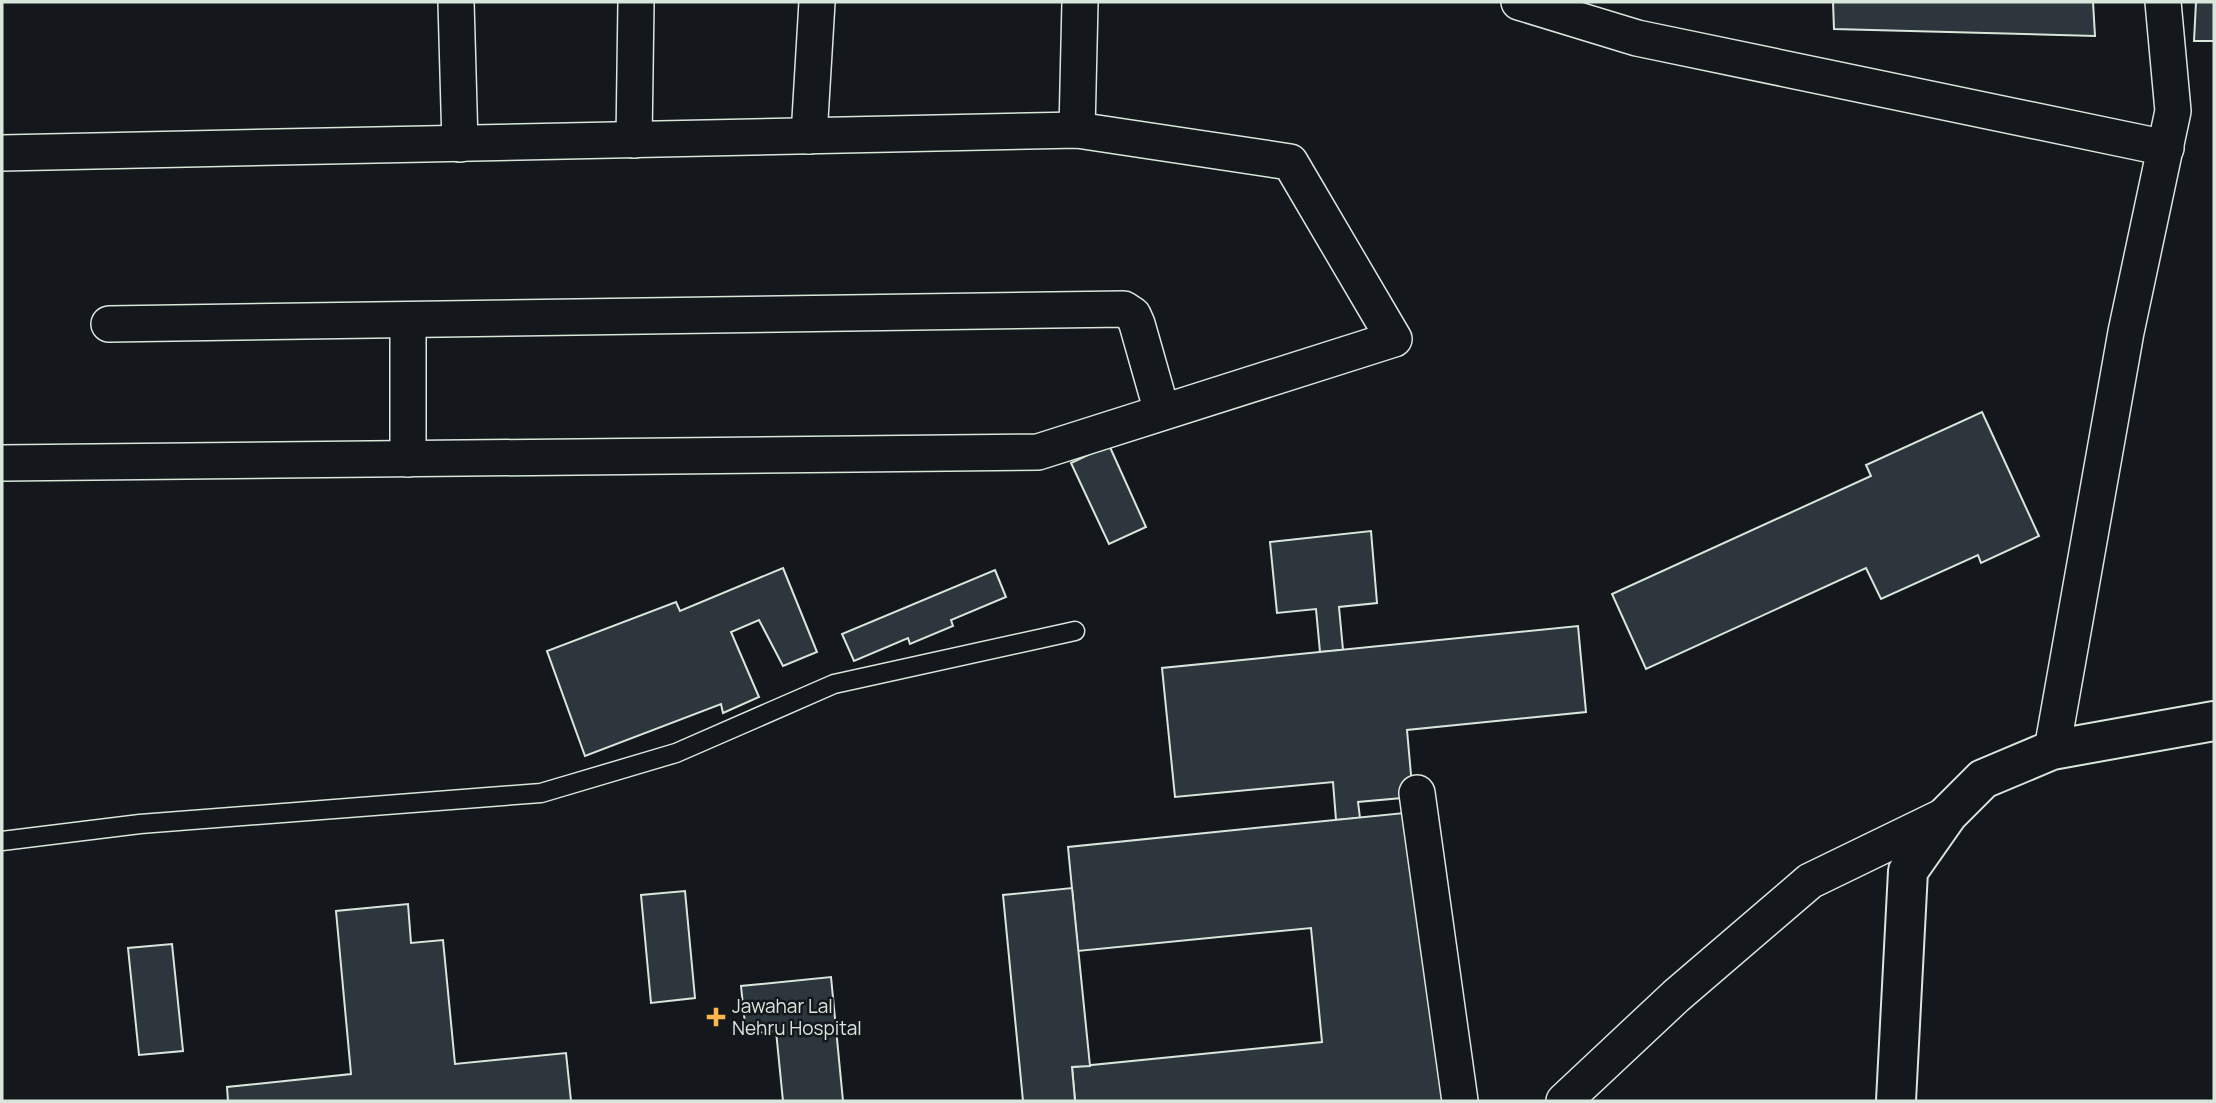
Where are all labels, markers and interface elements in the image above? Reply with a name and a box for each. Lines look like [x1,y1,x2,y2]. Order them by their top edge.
place label: Jawahar Lal Nehru Hospital [732,993,862,1041]
marker: Jawahar Lal Nehru Hospital [706,1007,726,1027]

